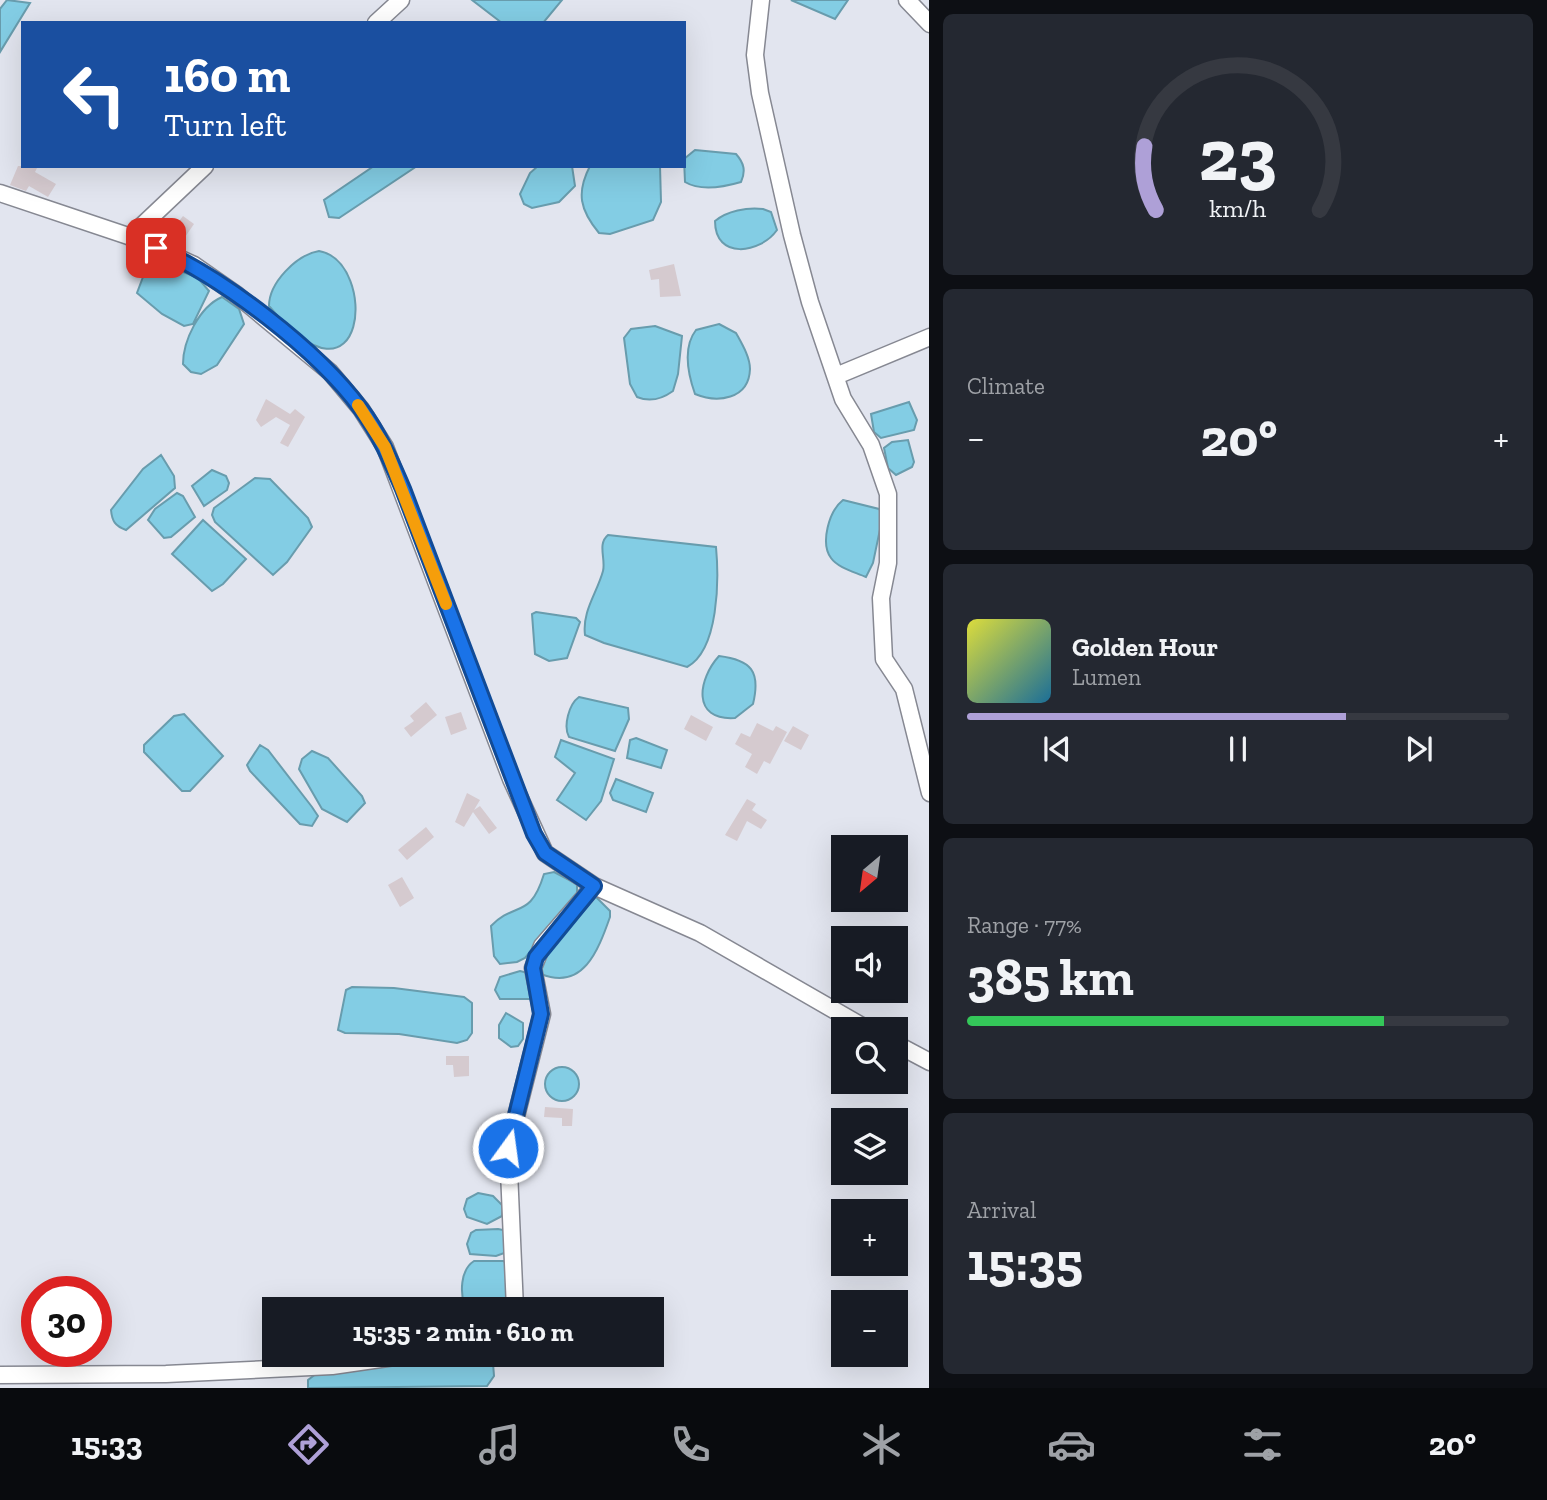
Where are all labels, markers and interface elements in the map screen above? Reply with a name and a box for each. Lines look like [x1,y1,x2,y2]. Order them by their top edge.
text: 160 m [164,46,290,105]
icon: left [49,49,140,140]
text: Turn left [164,106,286,144]
text: 23 [1199,112,1277,200]
text: km/h [1209,193,1267,223]
pin [126,218,186,278]
icon: arrive [137,229,175,267]
text: Climate [967,372,1045,400]
text: 20° [1201,407,1277,469]
text: − [967,415,985,461]
text: + [1493,415,1509,461]
text: Golden Hour [1072,631,1218,663]
text: Lumen [1072,663,1141,691]
icon: previous [1038,730,1076,768]
icon: pause [1219,730,1257,768]
icon: next [1400,730,1438,768]
north arrow [831,835,908,912]
map controls [831,835,908,1367]
text: Range · 77% [967,911,1082,939]
button: sound [831,926,908,1003]
text: 385 km [967,946,1134,1008]
button: search [831,1017,908,1094]
button: layers [831,1108,908,1185]
position arrow [471,1111,545,1185]
text: Arrival [967,1196,1036,1224]
button: + [831,1199,908,1276]
text: 15:35 [967,1231,1083,1293]
speed limit sign: 30 [21,1276,112,1367]
button: − [831,1290,908,1367]
text: 15:35 · 2 min · 610 m [352,1316,574,1348]
icon: directions [284,1420,333,1469]
icon: music [475,1420,524,1469]
icon: phone [666,1420,715,1469]
icon: climate [857,1420,906,1469]
icon: car [1047,1420,1096,1469]
icon: filters [1238,1420,1287,1469]
text: 15:33 [71,1425,143,1463]
text: 20° [1429,1425,1476,1463]

